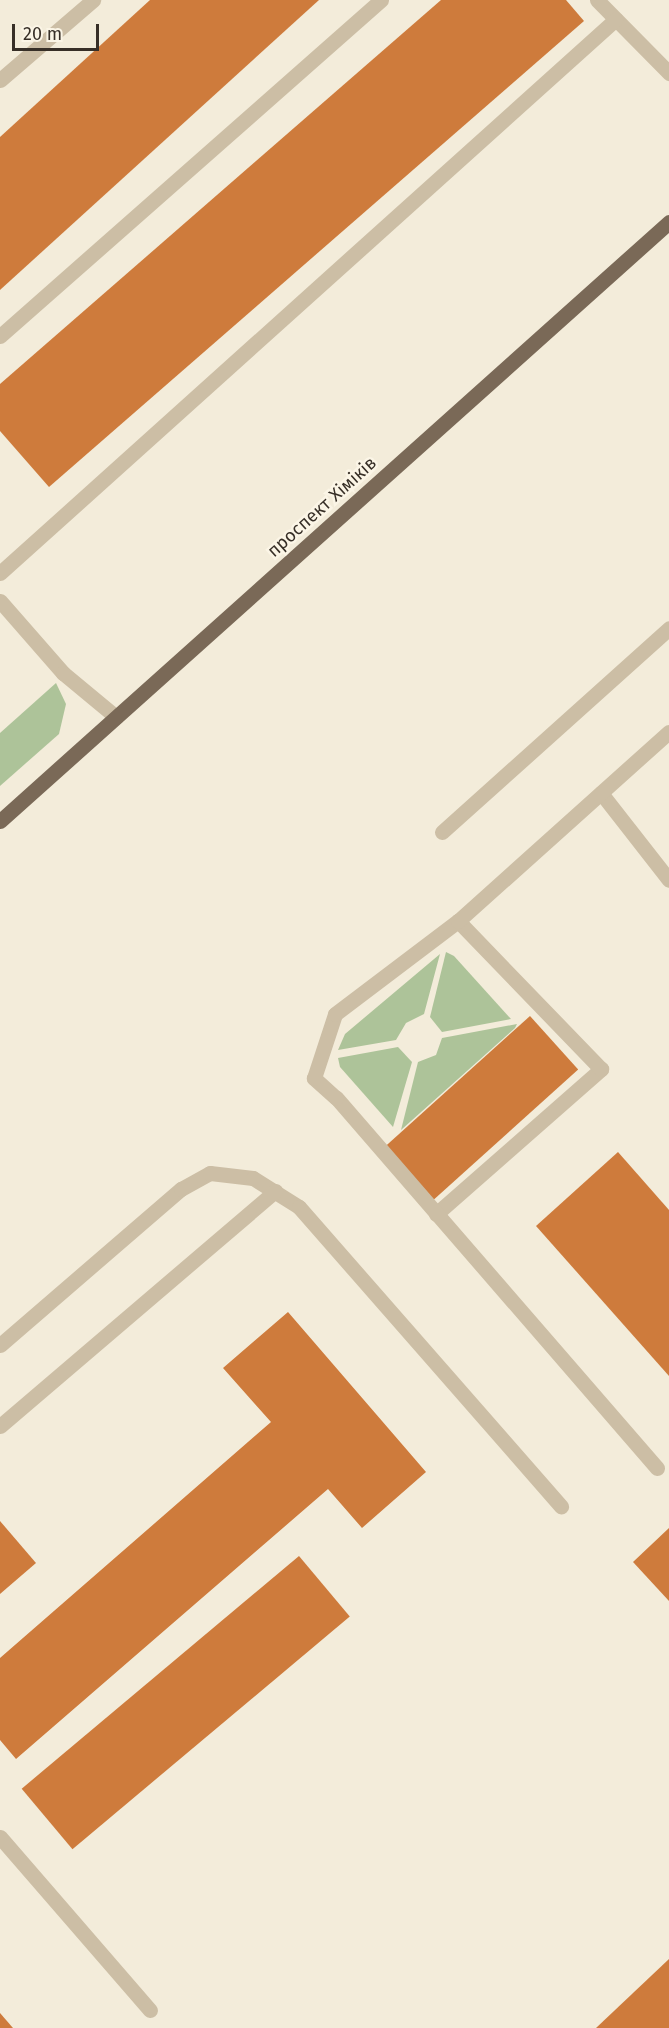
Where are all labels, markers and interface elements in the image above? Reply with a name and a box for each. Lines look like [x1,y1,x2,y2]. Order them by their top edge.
scale bar [15,12,102,50]
text: 20 m [23,23,62,45]
street label: проспект Хіміків [263,452,381,562]

